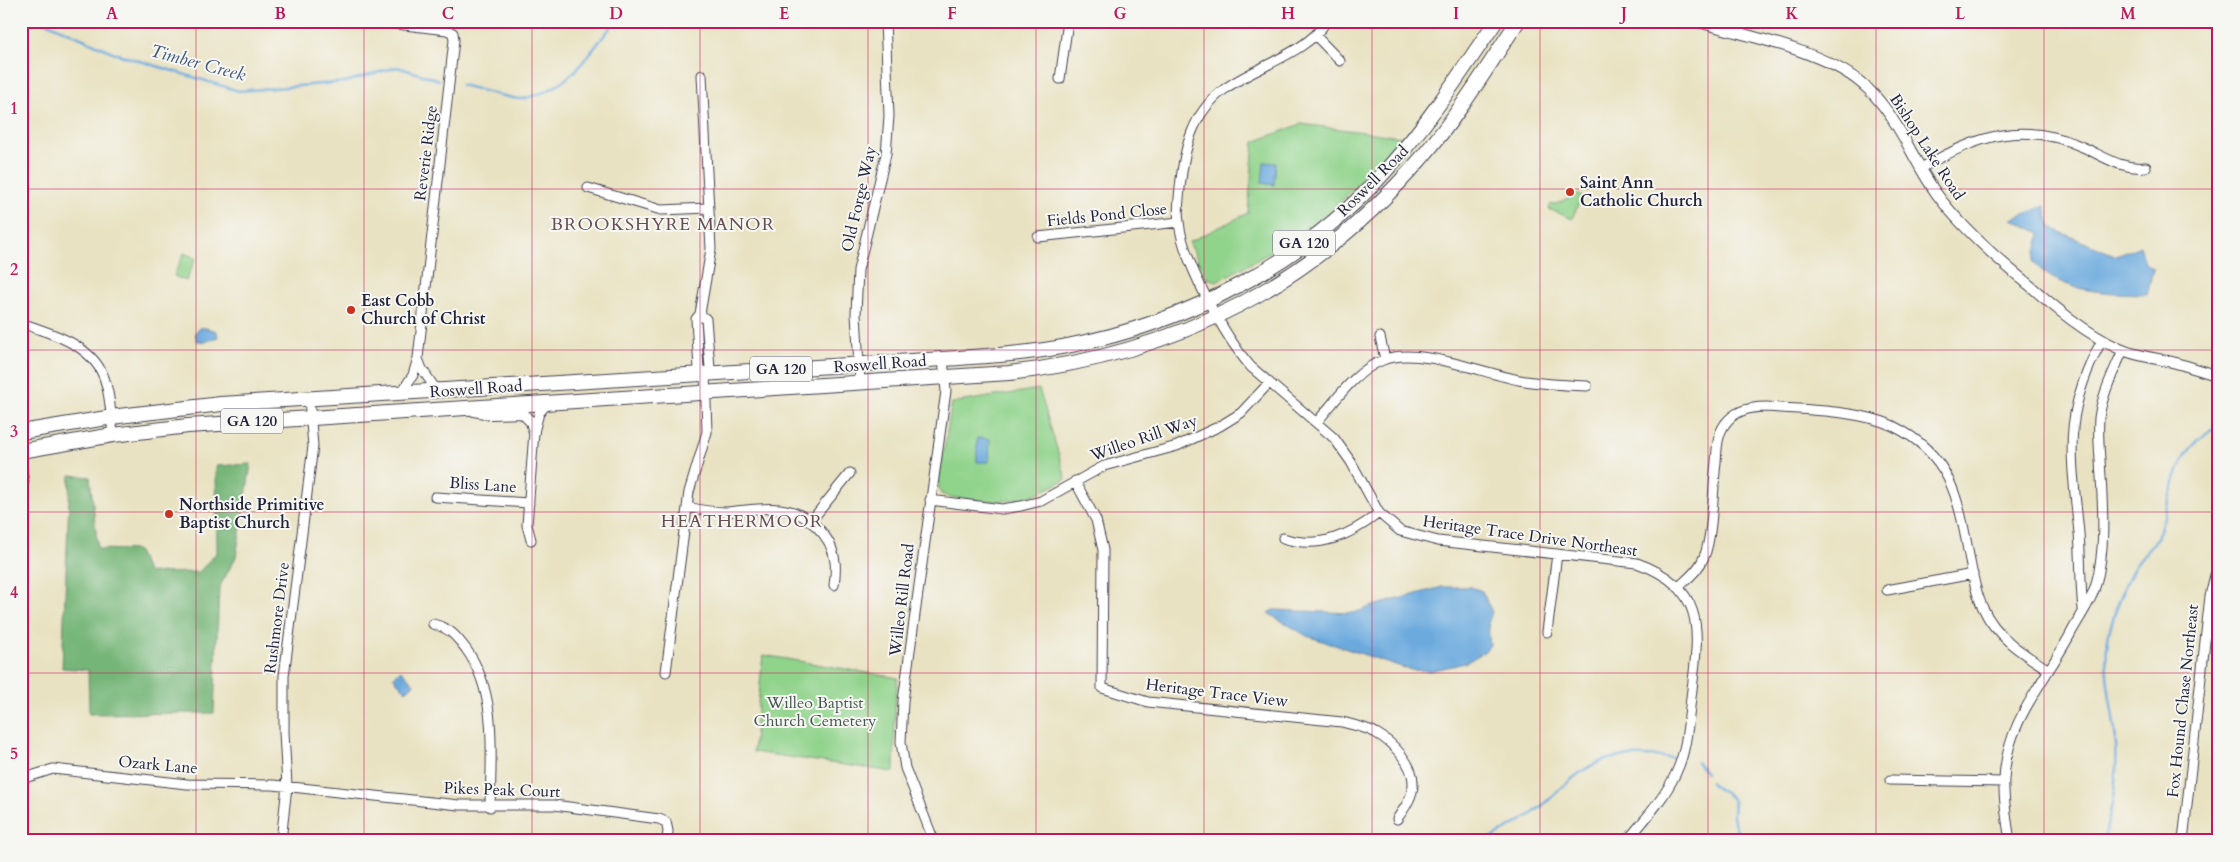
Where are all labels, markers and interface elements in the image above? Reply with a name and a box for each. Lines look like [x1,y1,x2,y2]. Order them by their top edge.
text: A [106,3,118,25]
text: B [274,3,286,25]
text: C [442,3,454,25]
text: D [609,3,623,25]
text: E [779,3,789,25]
text: F [947,3,957,25]
text: G [1113,3,1127,25]
text: H [1281,3,1295,25]
text: I [1453,3,1459,25]
text: J [1619,3,1627,25]
text: K [1786,3,1799,25]
text: L [1955,3,1966,25]
text: M [2120,3,2136,25]
water label: Timber Creek [148,38,248,88]
street label: Bishop Lake Road [1884,89,1970,205]
text: 1 [10,98,18,120]
street label: Reverie Ridge [409,104,443,202]
street label: Roswell Road [1332,140,1414,222]
street label: Old Forge Way [836,143,882,254]
place label: Saint Ann Catholic Church [1580,172,1703,212]
marker: Saint Ann Catholic Church [1564,186,1576,198]
street label: Fields Pond Close [1046,198,1168,232]
district label: BROOKSHYRE MANOR [551,212,775,237]
road number: GA 120 [1273,230,1335,256]
text: 2 [10,259,18,281]
place label: East Cobb Church of Christ [361,290,486,330]
marker: East Cobb Church of Christ [345,304,357,316]
street label: Roswell Road [833,350,928,378]
road number: GA 120 [750,356,812,382]
street label: Roswell Road [429,375,524,403]
road number: GA 120 [221,408,283,434]
street label: Willeo Rill Way [1087,409,1201,467]
text: 3 [10,421,18,443]
street label: Bliss Lane [449,472,517,498]
place label: Northside Primitive Baptist Church [179,494,325,534]
marker: Northside Primitive Baptist Church [163,508,175,520]
district label: HEATHERMOOR [661,509,823,534]
street label: Heritage Trace Drive Northeast [1421,510,1639,562]
street label: Willeo Rill Road [884,542,920,659]
street label: Rushmore Drive [259,561,295,675]
text: 4 [10,582,18,604]
street label: Fox Hound Chase Northeast [2162,603,2204,799]
street label: Heritage Trace View [1145,673,1290,713]
park label: Willeo Baptist Church Cemetery [754,692,877,732]
text: 5 [10,743,18,765]
street label: Ozark Lane [117,751,199,779]
street label: Pikes Peak Court [443,777,561,803]

